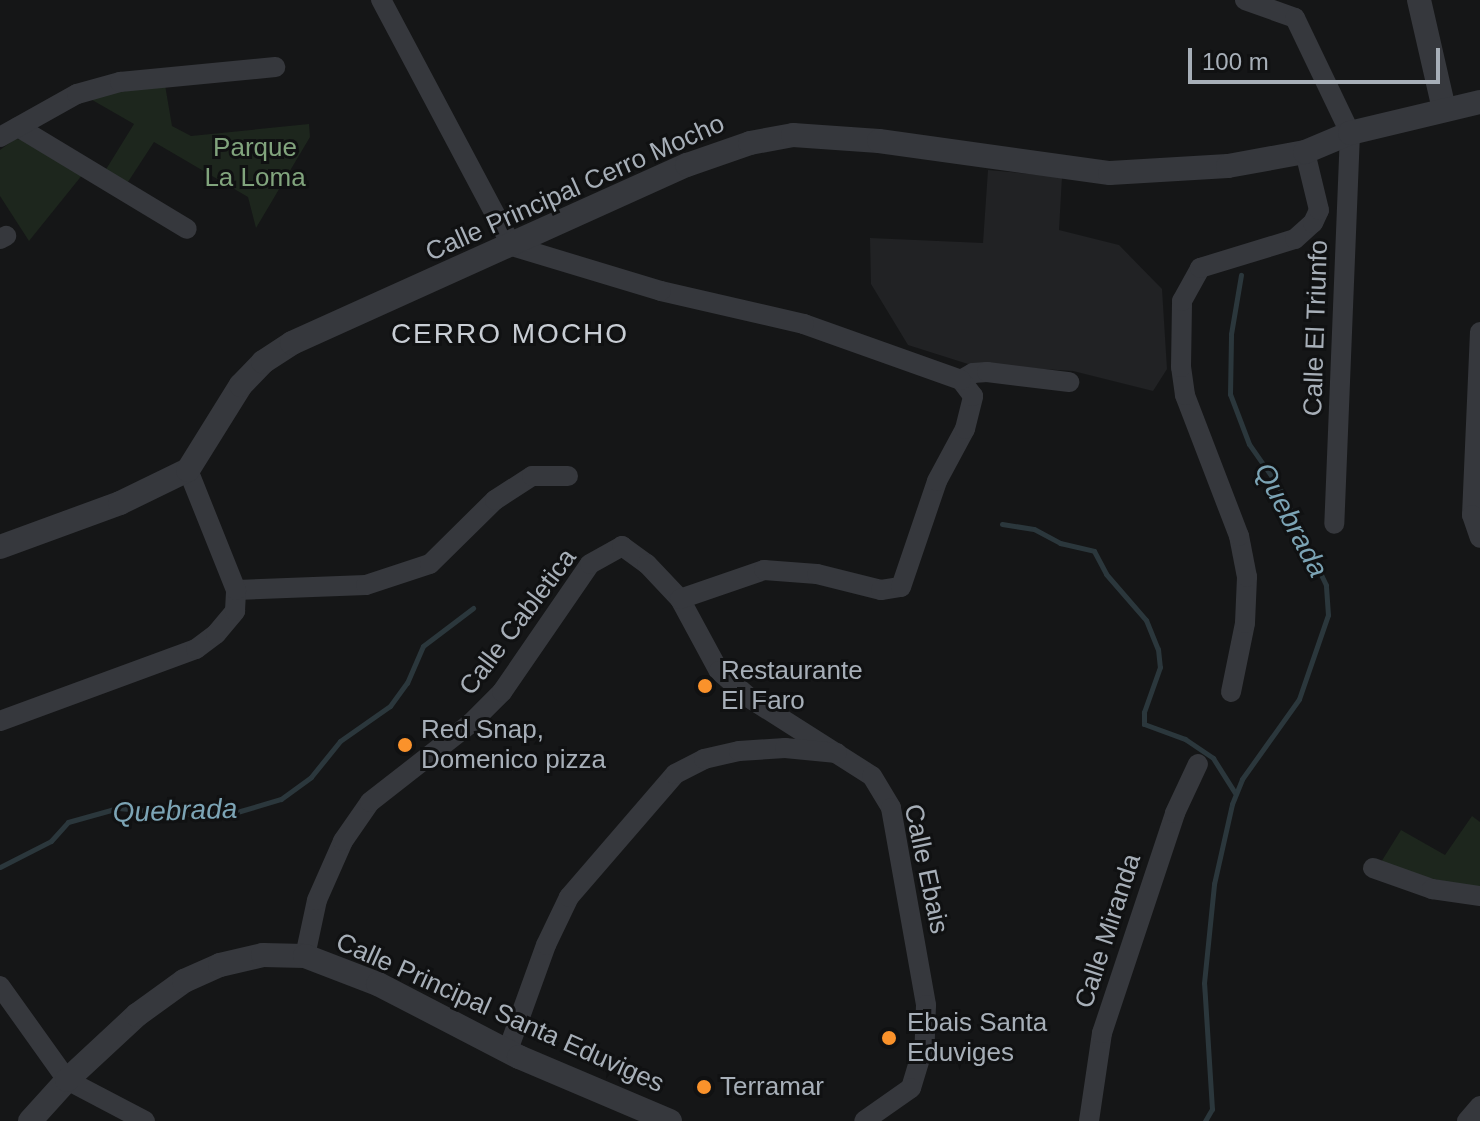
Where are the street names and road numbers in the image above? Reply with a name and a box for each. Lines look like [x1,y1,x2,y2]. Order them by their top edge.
street label: Calle Principal Cerro Mocho [421,108,729,268]
street label: Calle El Triunfo [1297,239,1335,417]
street label: Calle Cabletica [453,543,583,701]
street label: Calle Ebais [897,801,955,937]
street label: Calle Miranda [1068,850,1148,1012]
street label: Calle Principal Santa Eduviges [331,926,669,1100]

